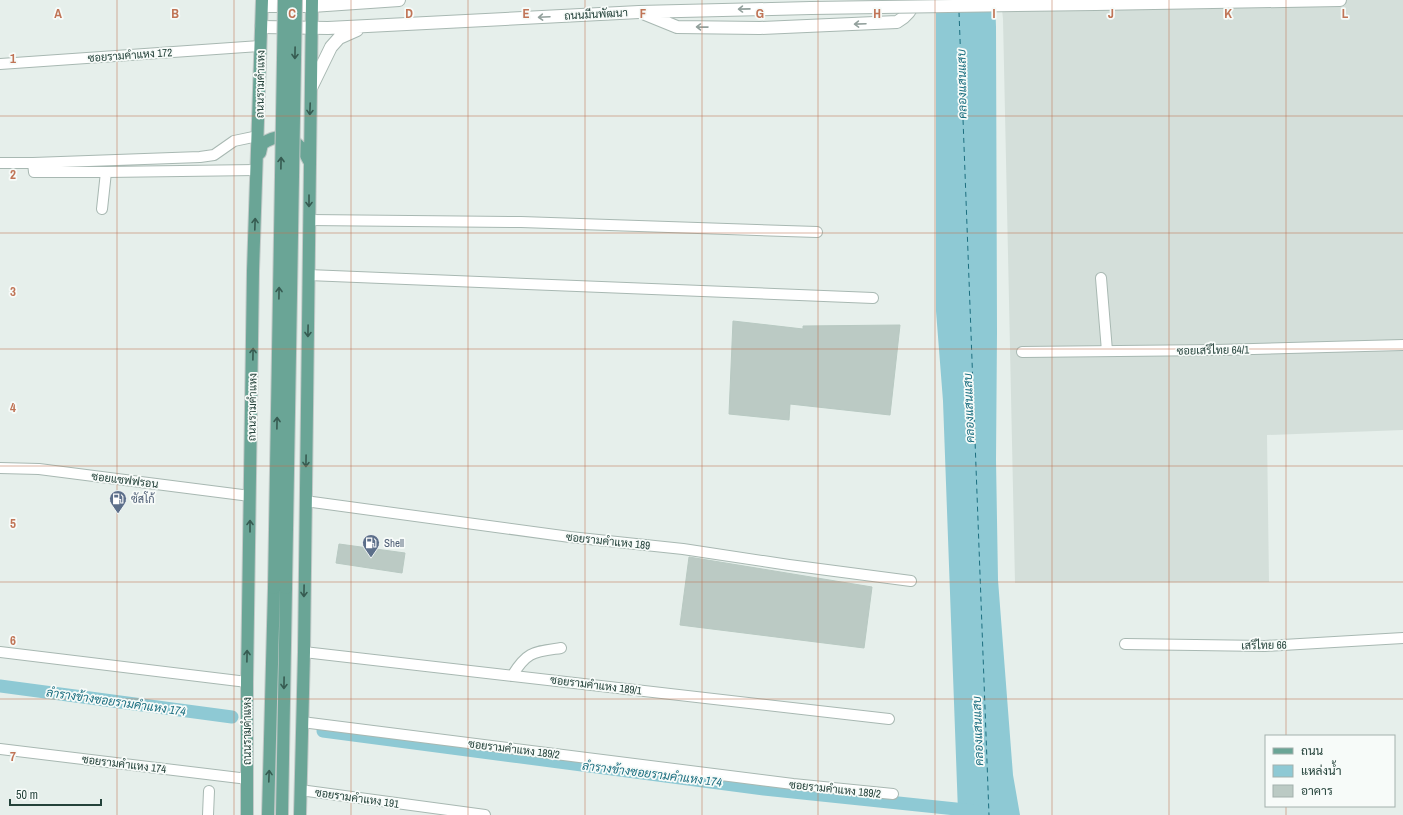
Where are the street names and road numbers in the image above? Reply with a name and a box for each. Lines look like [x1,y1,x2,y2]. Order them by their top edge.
street label: ถนนมีนพัฒนา [564,4,628,23]
street label: ซอยรามคำแหง 172 [87,45,173,65]
street label: ถนนรามคำแหง [252,50,268,118]
street label: ซอยเสรีไทย 64/1 [1177,341,1249,358]
street label: ถนนรามคำแหง [244,373,260,441]
street label: ซอยแซฟฟรอน [91,469,159,491]
street label: ซอยรามคำแหง 189 [565,530,651,552]
street label: เสรีไทย 66 [1241,637,1287,652]
street label: ซอยรามคำแหง 189/1 [549,672,643,698]
street label: ถนนรามคำแหง [240,697,254,765]
street label: ซอยรามคำแหง 189/2 [467,736,561,762]
street label: ซอยรามคำแหง 174 [81,752,167,776]
street label: ซอยรามคำแหง 189/2 [788,777,882,801]
street label: ซอยรามคำแหง 191 [314,785,400,811]

